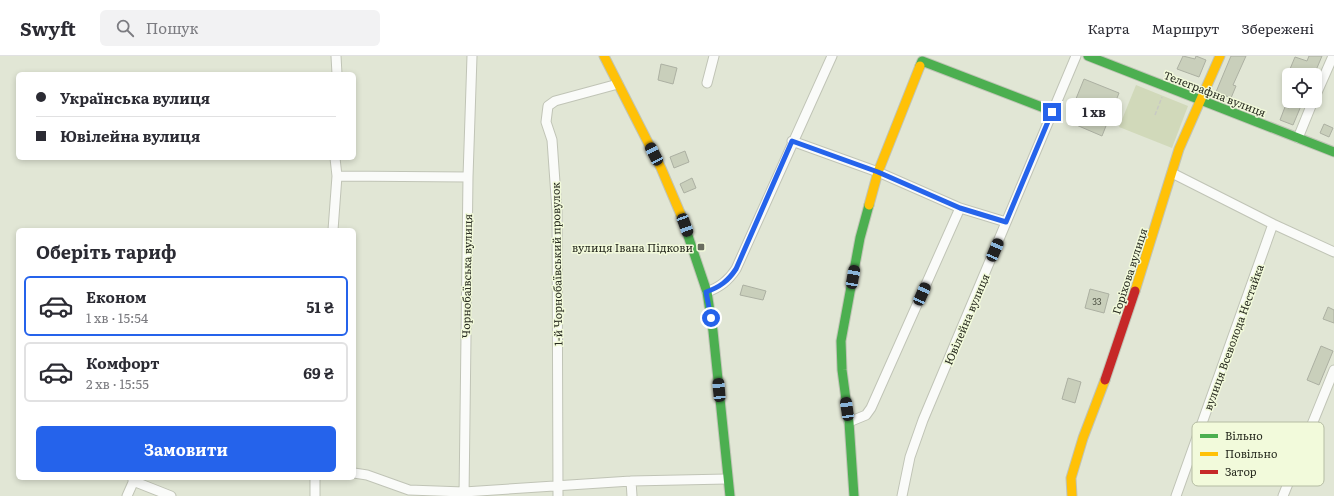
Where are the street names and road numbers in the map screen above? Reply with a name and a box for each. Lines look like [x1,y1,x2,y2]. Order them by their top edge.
street label: Телеграфна вулиця [1161,66,1269,120]
street label: 1-й Чорнобаївський провулок [547,182,565,346]
street label: Чорнобаївська вулиця [457,213,475,338]
street label: Горіхова вулиця [1107,225,1151,316]
street label: вулиця Всеволода Нестайка [1199,262,1267,412]
street label: Ювілейна вулиця [939,270,993,367]

